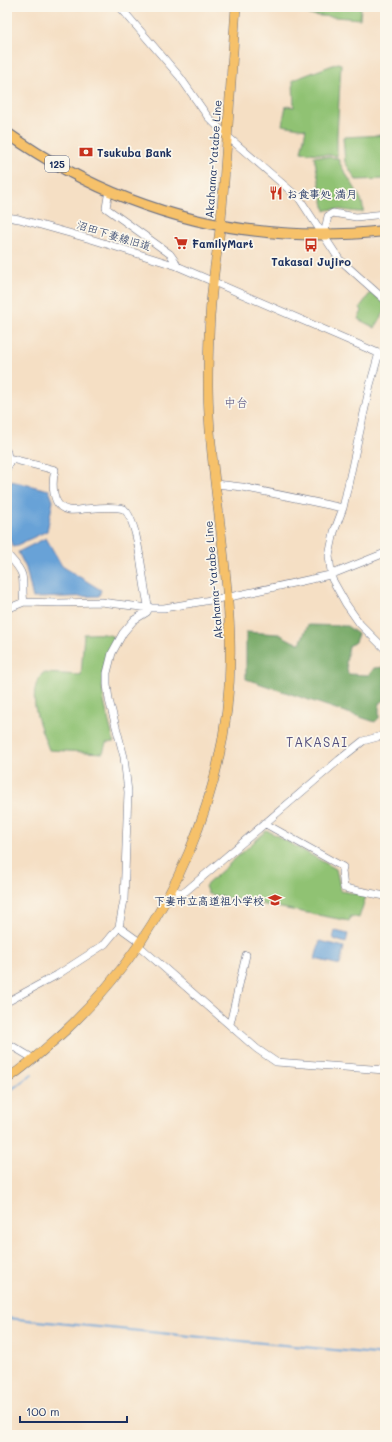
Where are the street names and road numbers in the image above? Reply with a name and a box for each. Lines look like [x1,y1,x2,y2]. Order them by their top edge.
street label: Akahama-Yatabe Line [201,99,225,219]
road number: 125 [45,156,69,172]
street label: 沼田下妻線旧道 [75,217,153,253]
street label: Akahama-Yatabe Line [200,520,226,640]

